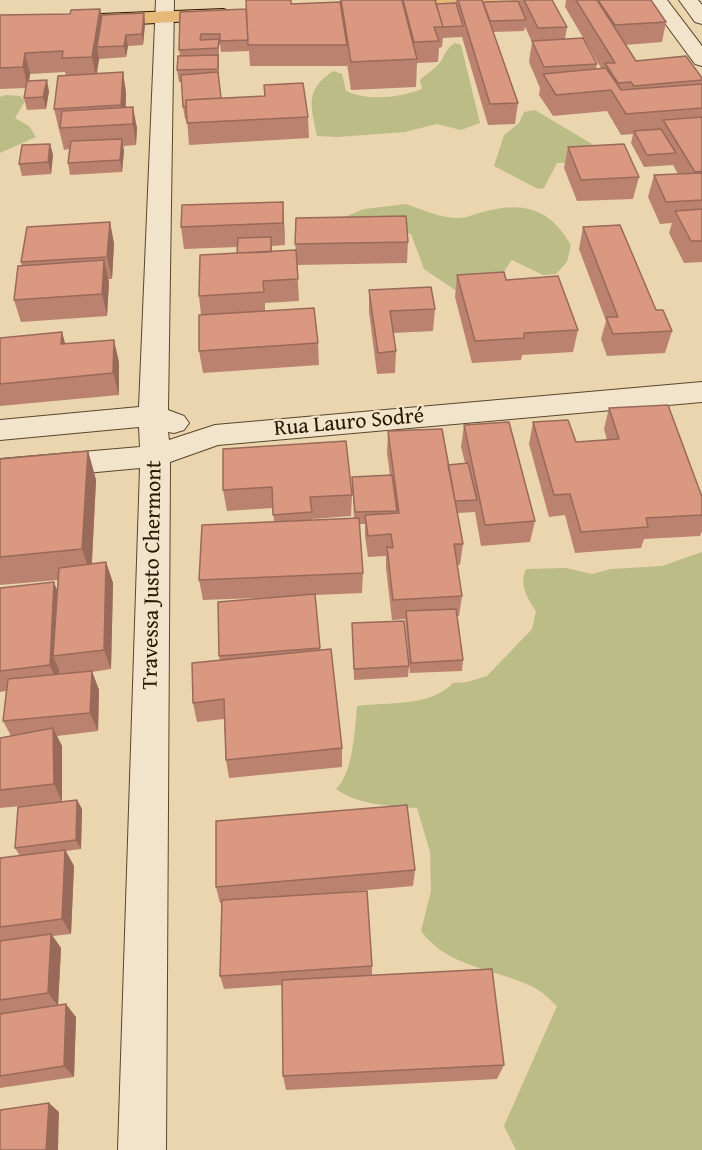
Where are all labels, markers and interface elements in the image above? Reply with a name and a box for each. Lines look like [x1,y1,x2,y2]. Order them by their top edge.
street label: Rua Lauro Sodré [273,403,425,443]
street label: Travessa Justo Chermont [138,460,168,690]

